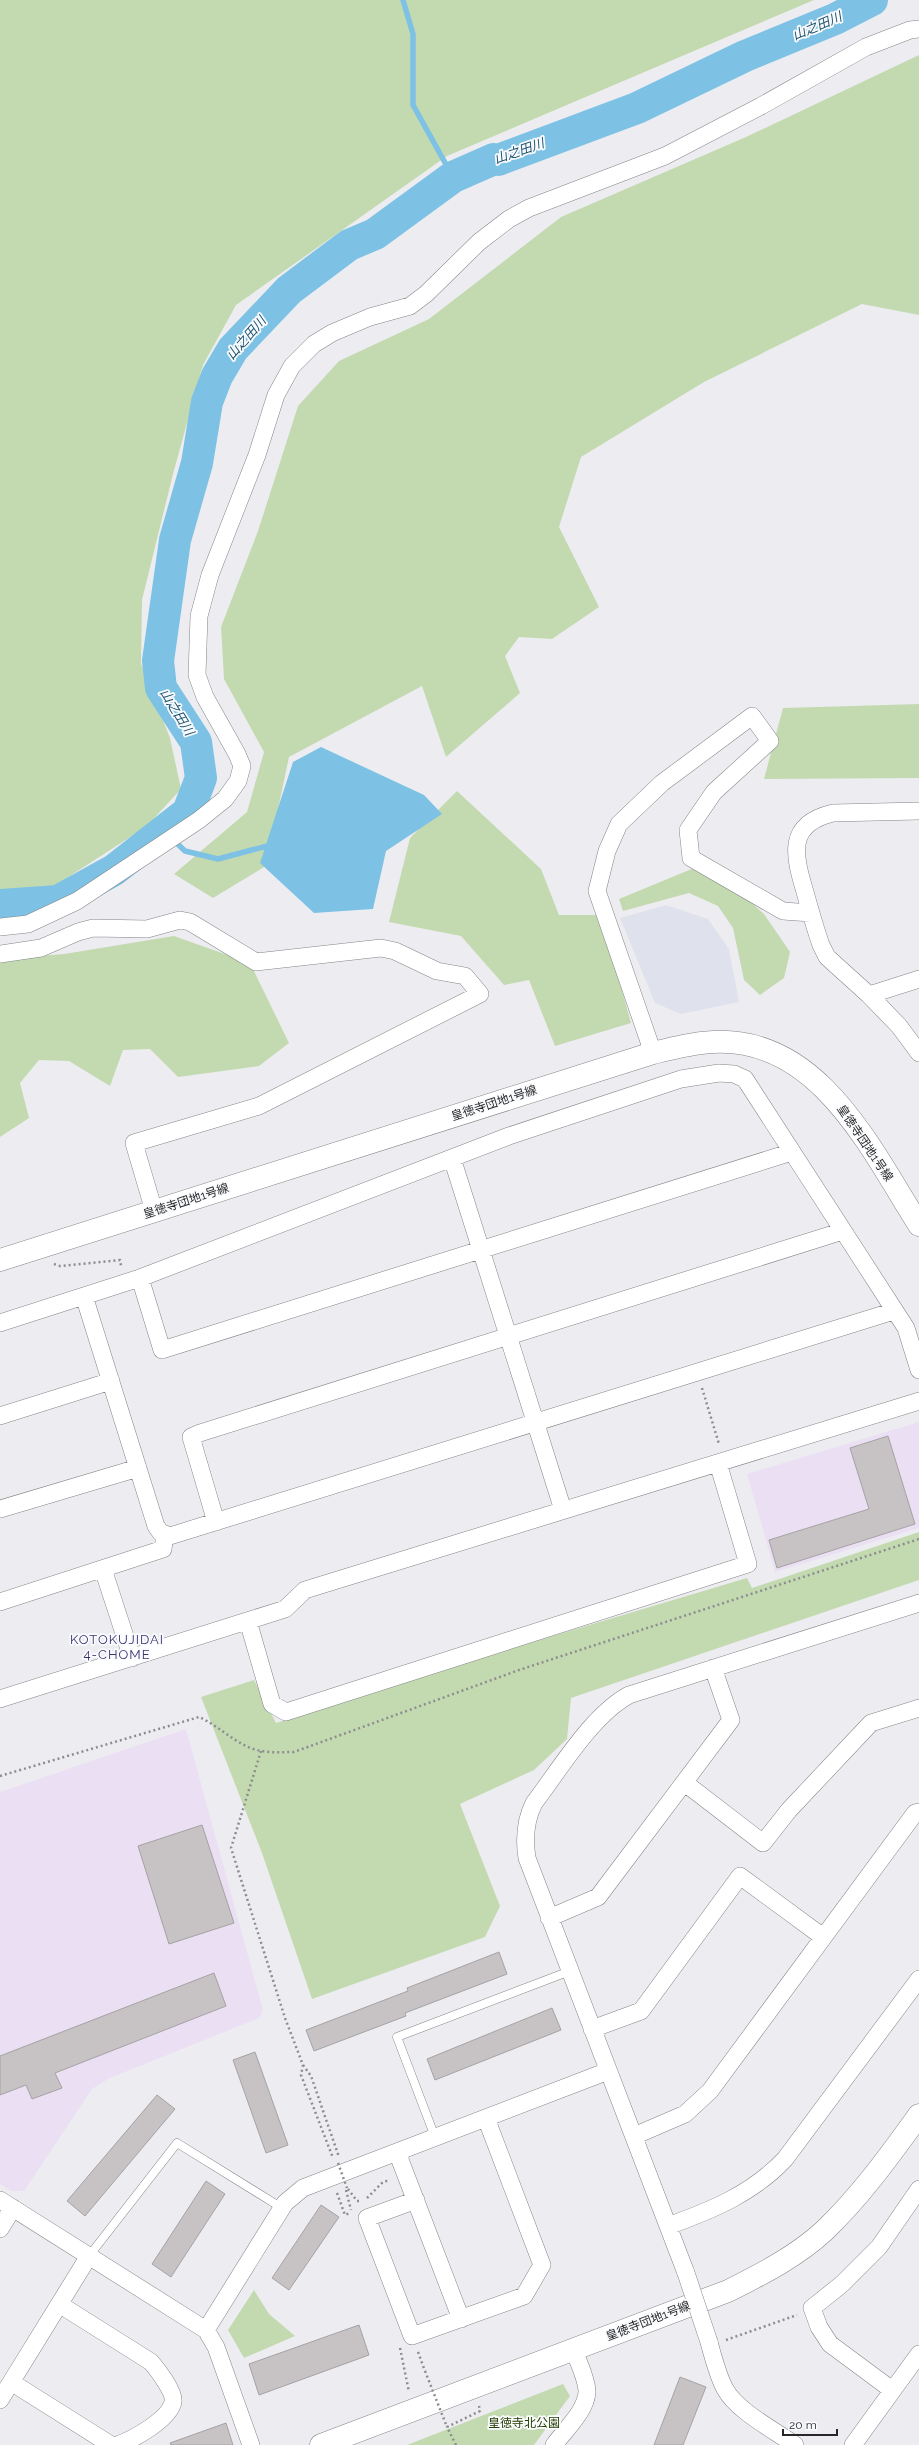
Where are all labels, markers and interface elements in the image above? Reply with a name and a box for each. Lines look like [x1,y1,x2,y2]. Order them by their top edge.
water label: 山之田川 [790,8,846,43]
water label: 山之田川 [492,135,548,167]
water label: 山之田川 [223,312,270,363]
water label: 山之田川 [157,686,198,740]
street label: 皇徳寺団地1号線 [449,1083,539,1123]
street label: 皇徳寺団地1号線 [834,1102,896,1184]
street label: 皇徳寺団地1号線 [141,1181,231,1221]
district label: KOTOKUJIDAI 4-CHOME [70,1632,164,1662]
street label: 皇徳寺団地1号線 [604,2298,692,2344]
scale bar [783,2411,837,2437]
park label: 皇徳寺北公園 [488,2416,560,2430]
text: 20 m [789,2418,817,2432]

